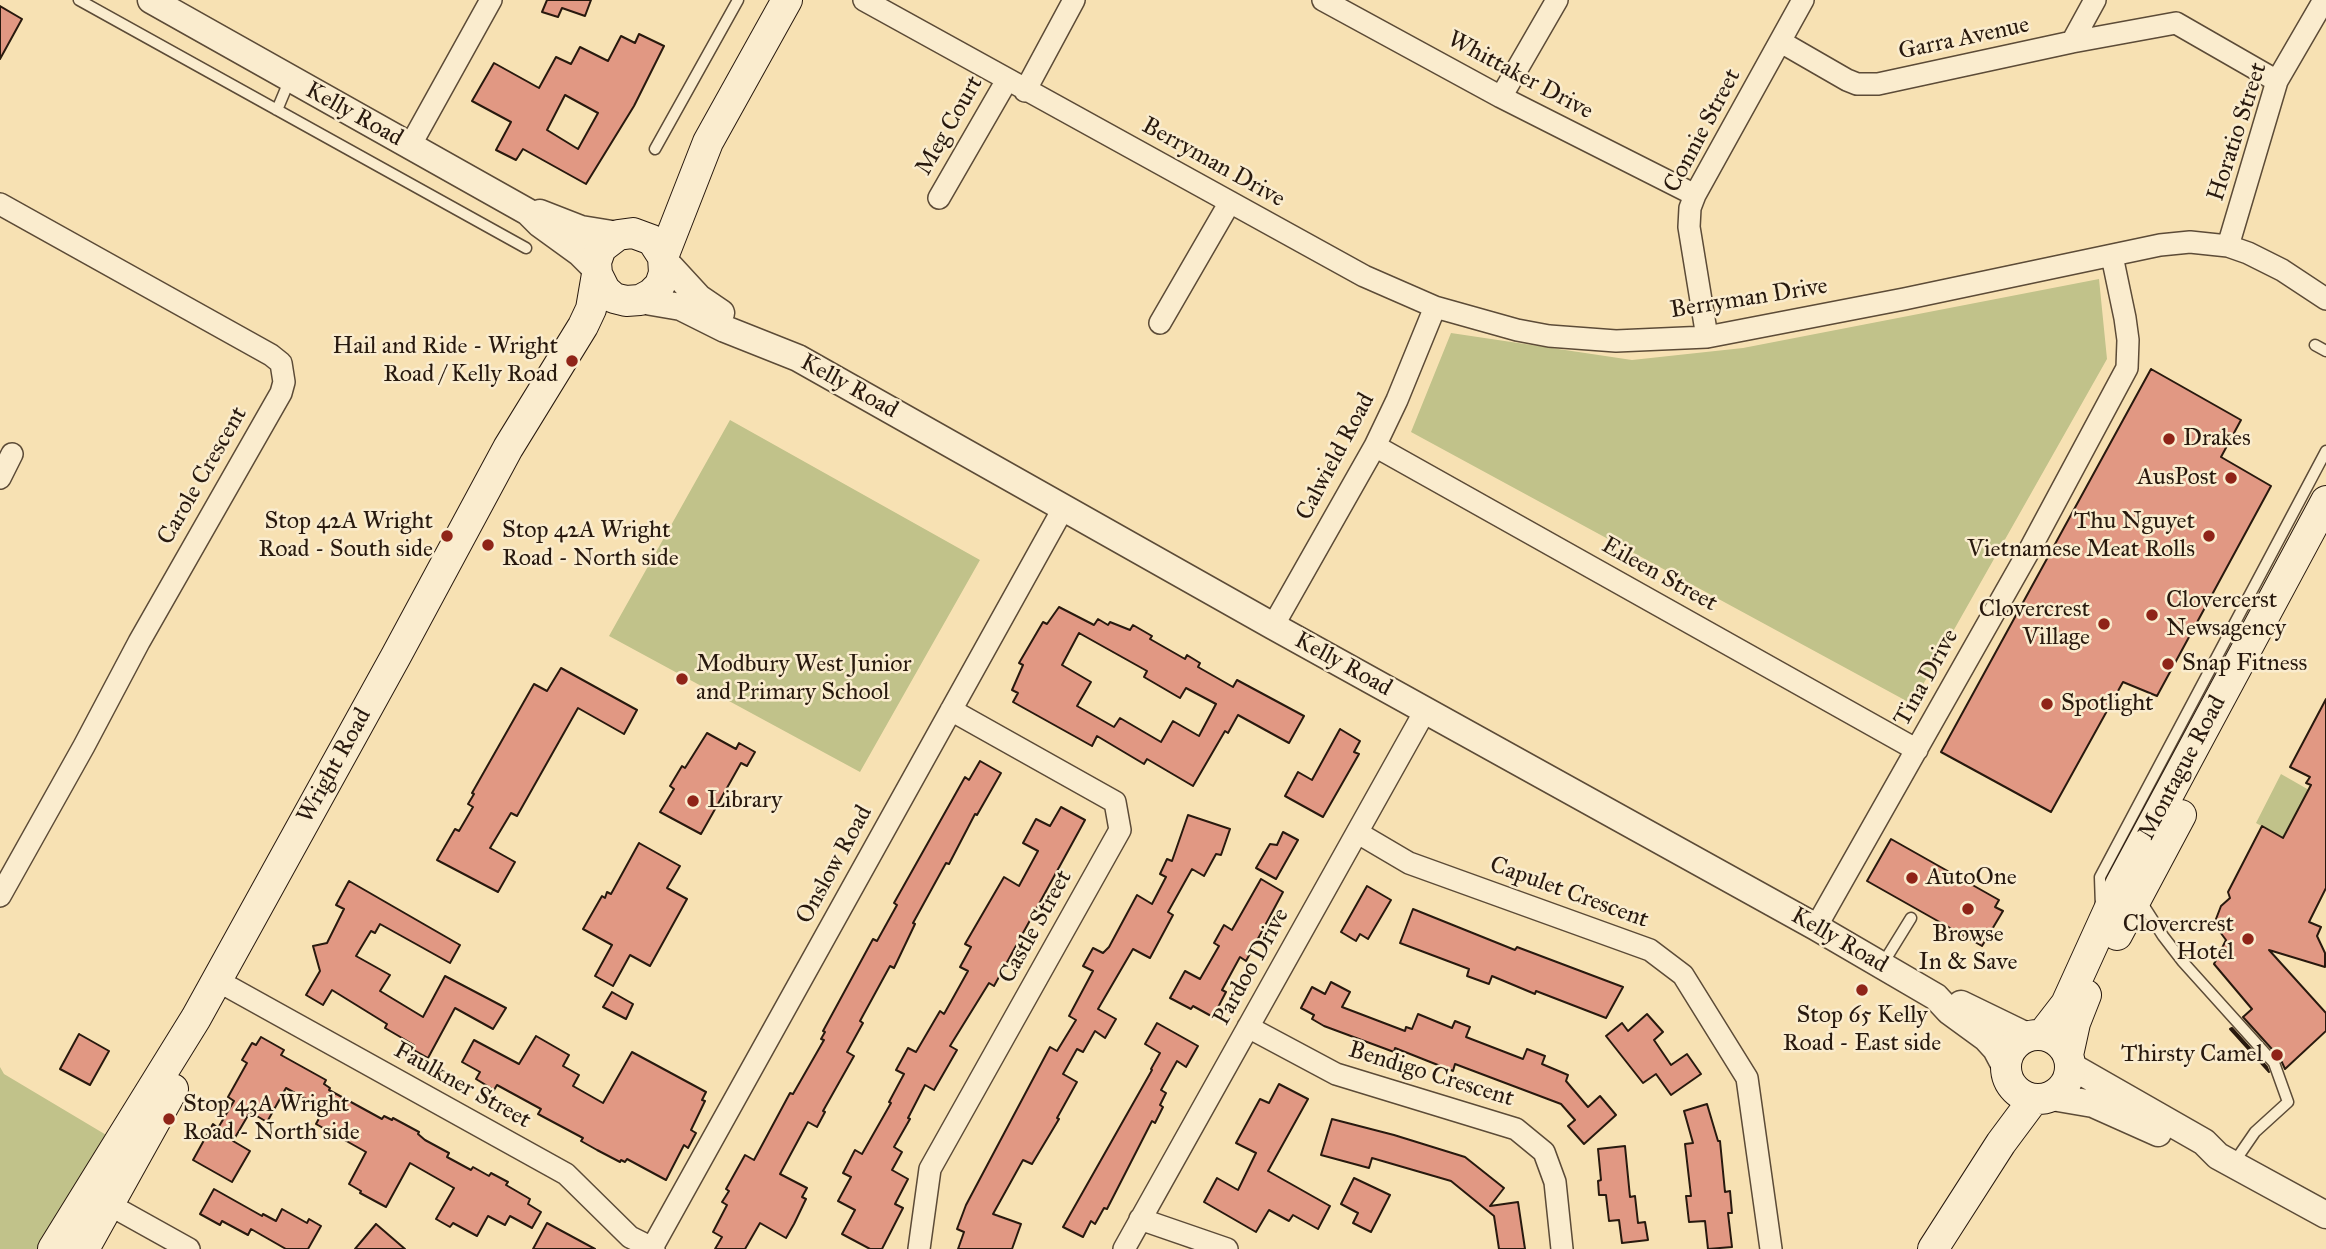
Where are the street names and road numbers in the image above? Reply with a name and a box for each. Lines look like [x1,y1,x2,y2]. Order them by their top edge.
street label: Garra Avenue [1896,11,2032,67]
street label: Whittaker Drive [1442,26,1598,126]
street label: Horatio Street [2202,59,2274,205]
street label: Connie Street [1658,64,1748,198]
street label: Meg Court [910,71,990,181]
street label: Kelly Road [300,76,408,154]
street label: Berryman Drive [1136,112,1290,214]
street label: Berryman Drive [1668,272,1830,326]
street label: Kelly Road [795,348,903,426]
street label: Calwield Road [1290,389,1382,525]
street label: Carole Crescent [152,402,254,550]
street label: Eileen Street [1596,531,1722,619]
street label: Tina Drive [1889,624,1965,732]
street label: Kelly Road [1289,626,1397,704]
street label: Montague Road [2133,691,2233,845]
street label: Wright Road [292,704,378,828]
street label: Onslow Road [791,801,879,929]
street label: Capulet Crescent [1486,851,1652,935]
street label: Castle Street [993,865,1079,989]
street label: Kelly Road [1786,902,1892,980]
street label: Pardoo Drive [1208,903,1296,1031]
street label: Faulkner Street [388,1036,536,1136]
street label: Bendigo Crescent [1345,1036,1517,1114]

